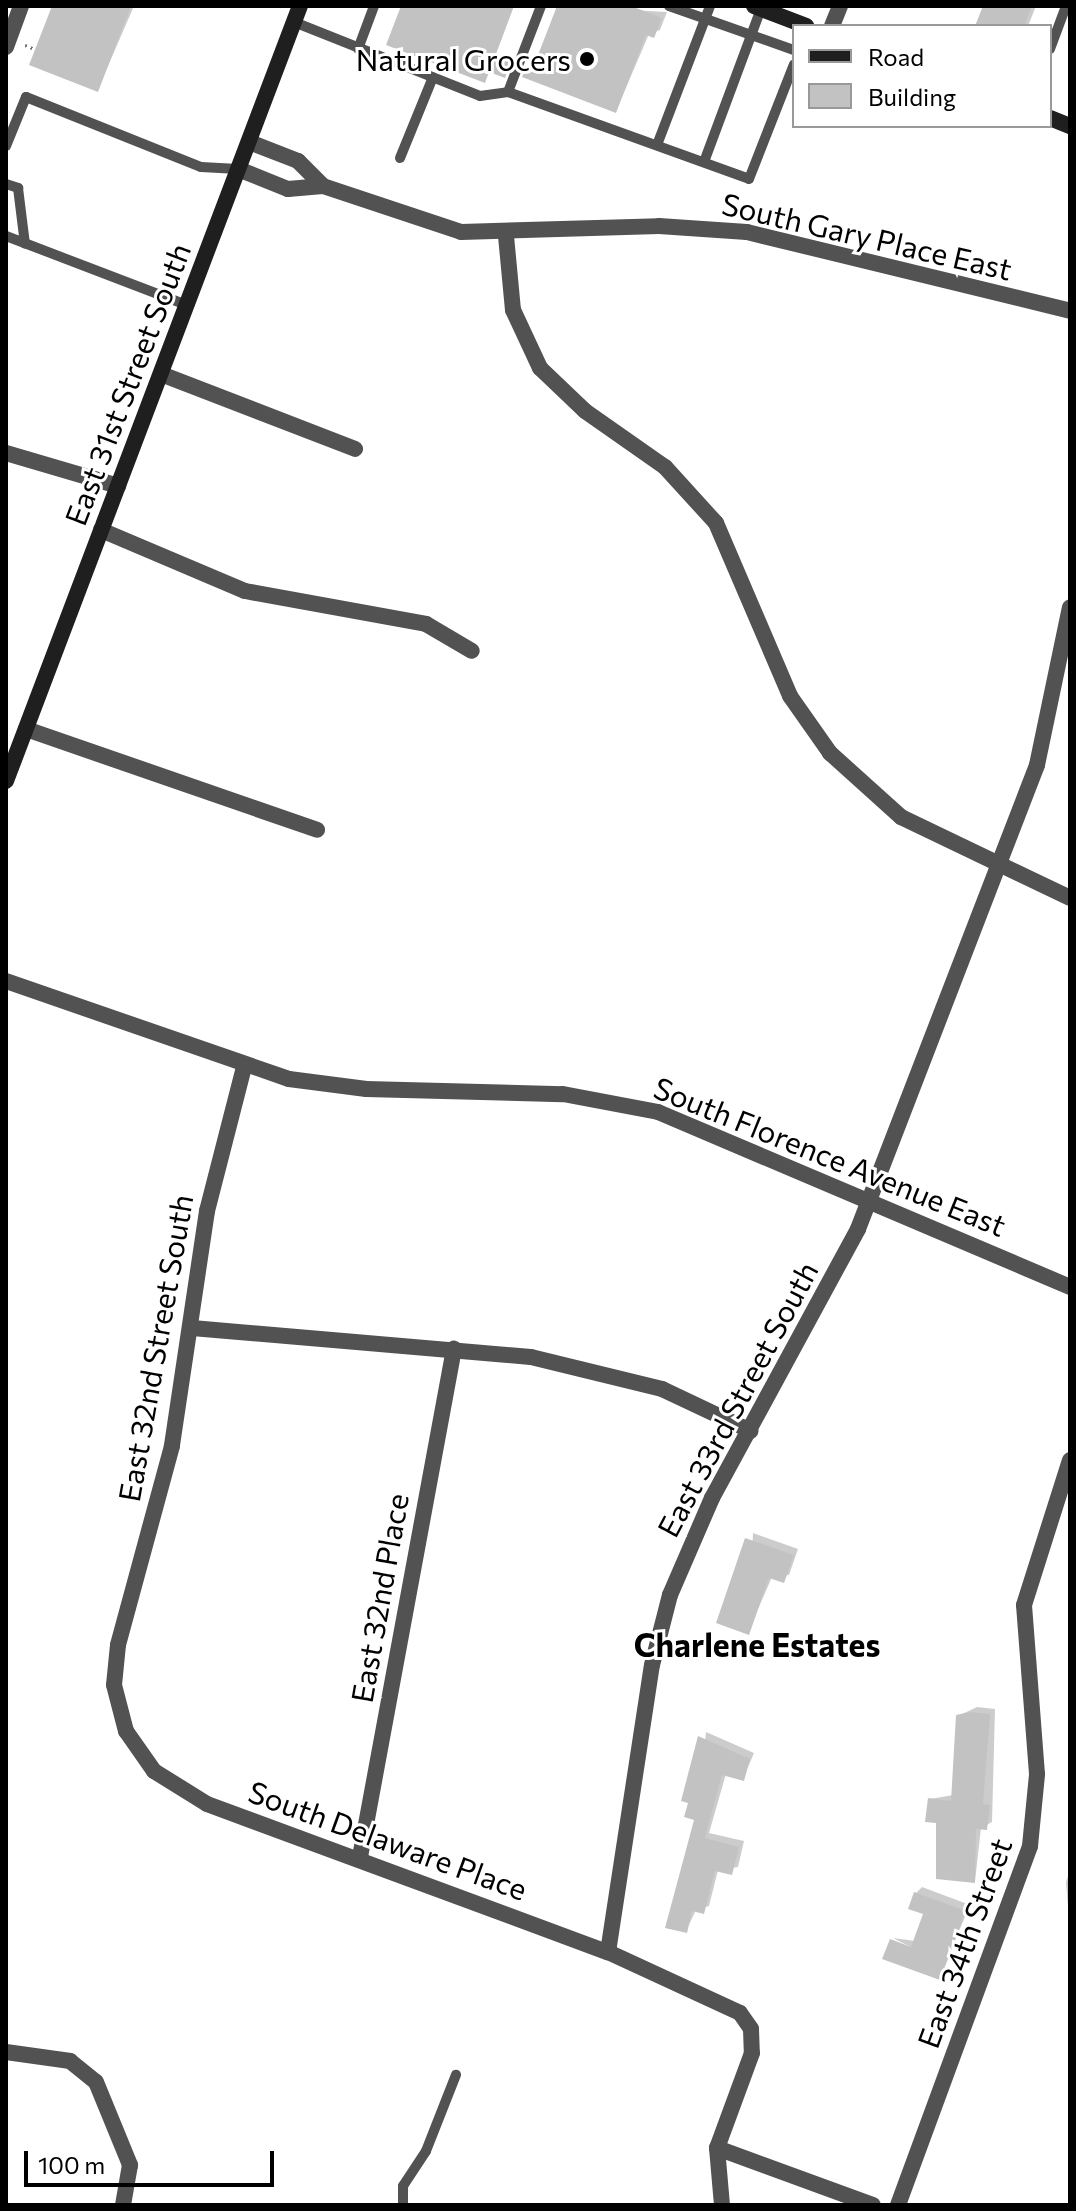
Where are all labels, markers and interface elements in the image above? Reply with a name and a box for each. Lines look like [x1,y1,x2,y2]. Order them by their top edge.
legend [792,24,1052,128]
place label: Natural Grocers [356,41,571,77]
text: Road [868,42,924,71]
marker: Natural Grocers [578,50,596,68]
text: Building [868,82,956,111]
street label: South Gary Place East [719,185,1015,287]
street label: East 31st Street South [57,238,197,530]
street label: South Florence Avenue East [649,1069,1011,1243]
street label: East 32nd Street South [110,1192,200,1504]
street label: East 33rd Street South [649,1255,825,1543]
street label: East 32nd Place [343,1491,415,1705]
district label: Charlene Estates [634,1625,880,1663]
street label: South Delaware Place [244,1773,532,1907]
street label: East 34th Street [909,1833,1019,2053]
scale bar [28,2135,278,2185]
text: 100 m [38,2150,105,2179]

